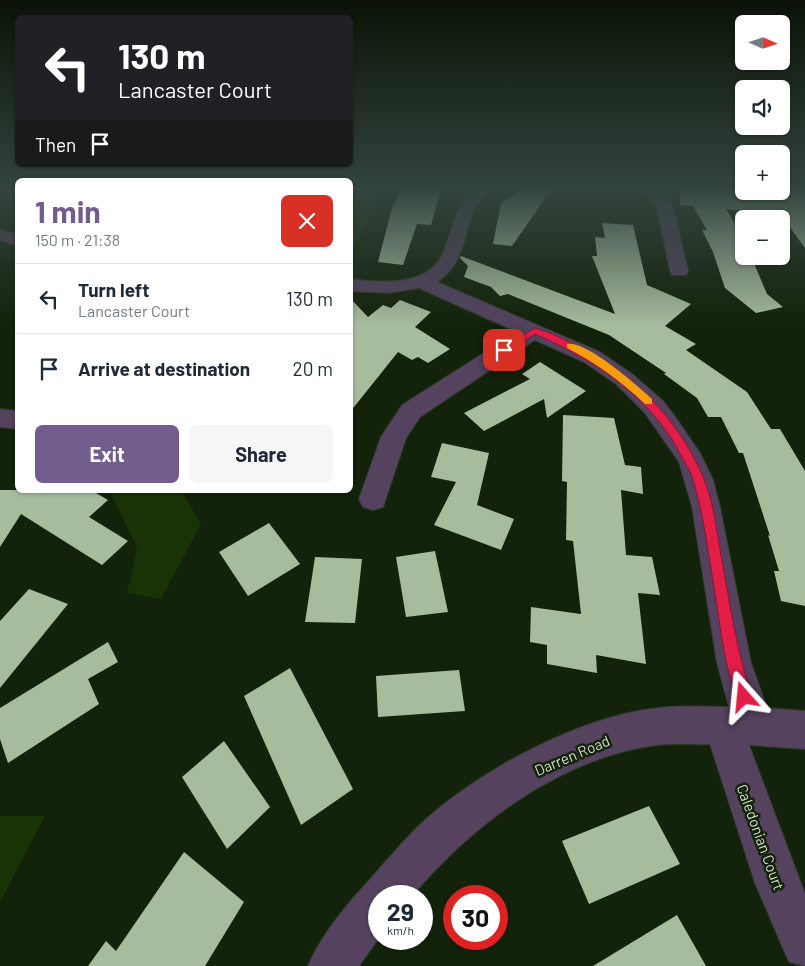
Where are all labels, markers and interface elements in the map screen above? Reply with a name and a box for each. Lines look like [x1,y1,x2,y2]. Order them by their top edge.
north arrow [735,15,790,70]
map controls [735,15,790,265]
text: 130 m [118,34,205,76]
icon: left [35,35,100,100]
text: Lancaster Court [118,76,272,102]
button: sound [735,80,790,135]
icon: arrive [86,130,114,158]
text: Then [35,133,76,156]
button: + [735,145,790,200]
text: 1 min [35,193,101,229]
button: close [281,195,333,247]
button: − [735,210,790,265]
text: 150 m · 21:38 [35,230,120,249]
text: Turn left [78,278,149,301]
icon: left [35,285,63,313]
text: 130 m [286,287,333,310]
text: Lancaster Court [78,301,190,320]
pin [483,329,525,371]
icon: arrive [490,336,518,364]
icon: arrive [35,355,63,383]
text: Arrive at destination [78,357,250,380]
text: 20 m [293,357,333,380]
button: Exit [35,425,179,483]
button: Share [189,425,333,483]
position arrow [717,670,769,722]
street label: Darren Road [532,731,612,779]
street label: Caledonian Court [733,781,789,893]
speed limit sign: 30 [443,885,508,950]
text: 29 [387,896,414,926]
text: km/h [387,923,414,937]

